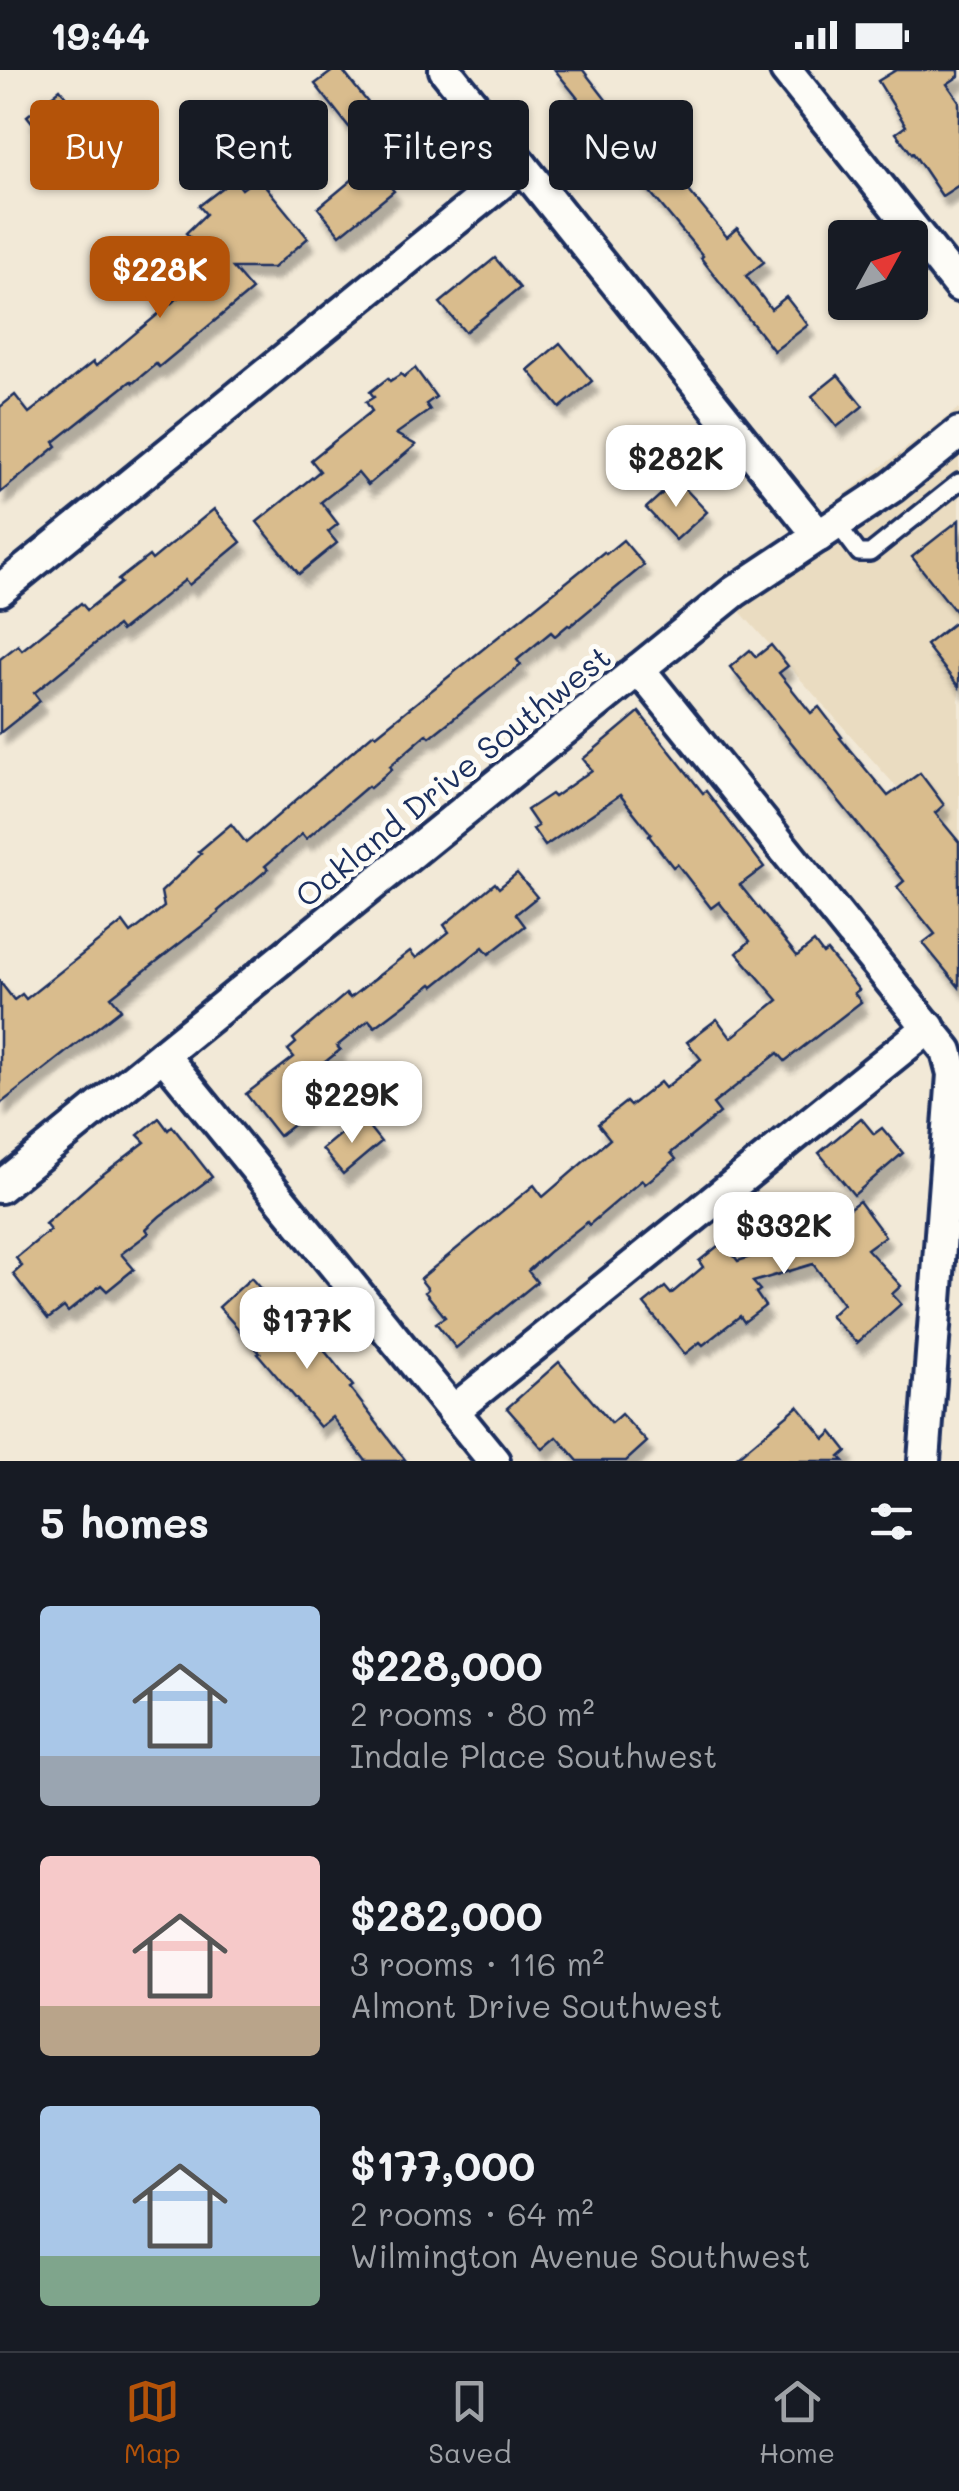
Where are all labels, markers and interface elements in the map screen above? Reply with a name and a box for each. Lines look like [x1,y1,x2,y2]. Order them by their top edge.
text: 19:44 [50,10,150,60]
chip: Buy [30,100,159,190]
chip: Rent [179,100,328,190]
chip: Filters [348,100,529,190]
chip: New [549,100,693,190]
north arrow [828,220,928,320]
map controls [828,220,928,320]
pin: $228K [90,236,230,321]
text: $228K [112,247,208,289]
pin: $282K [606,425,746,510]
text: $282K [628,436,724,478]
street label: Oakland Drive Southwest [286,635,618,915]
pin: $229K [282,1061,422,1146]
text: $229K [304,1072,400,1114]
pin: $332K [714,1192,854,1277]
text: $332K [735,1203,833,1245]
pin: $177K [237,1287,377,1372]
text: $177K [262,1298,352,1340]
text: 5 homes [40,1494,209,1549]
icon: filters [864,1494,919,1549]
text: $228,000 [350,1637,543,1692]
icon: home [120,1646,240,1766]
text: 2 rooms · 80 m² [350,1692,595,1734]
text: Indale Place Southwest [350,1734,717,1776]
text: $282,000 [350,1887,543,1942]
icon: home [120,1896,240,2016]
text: 3 rooms · 116 m² [350,1942,604,1984]
text: Almont Drive Southwest [350,1984,722,2026]
text: $177,000 [350,2137,535,2192]
icon: home [120,2146,240,2266]
text: 2 rooms · 64 m² [350,2192,594,2234]
text: Wilmington Avenue Southwest [350,2234,810,2276]
tab: Map [124,2374,181,2470]
tab: Saved [428,2374,511,2470]
tab: Home [759,2374,835,2470]

